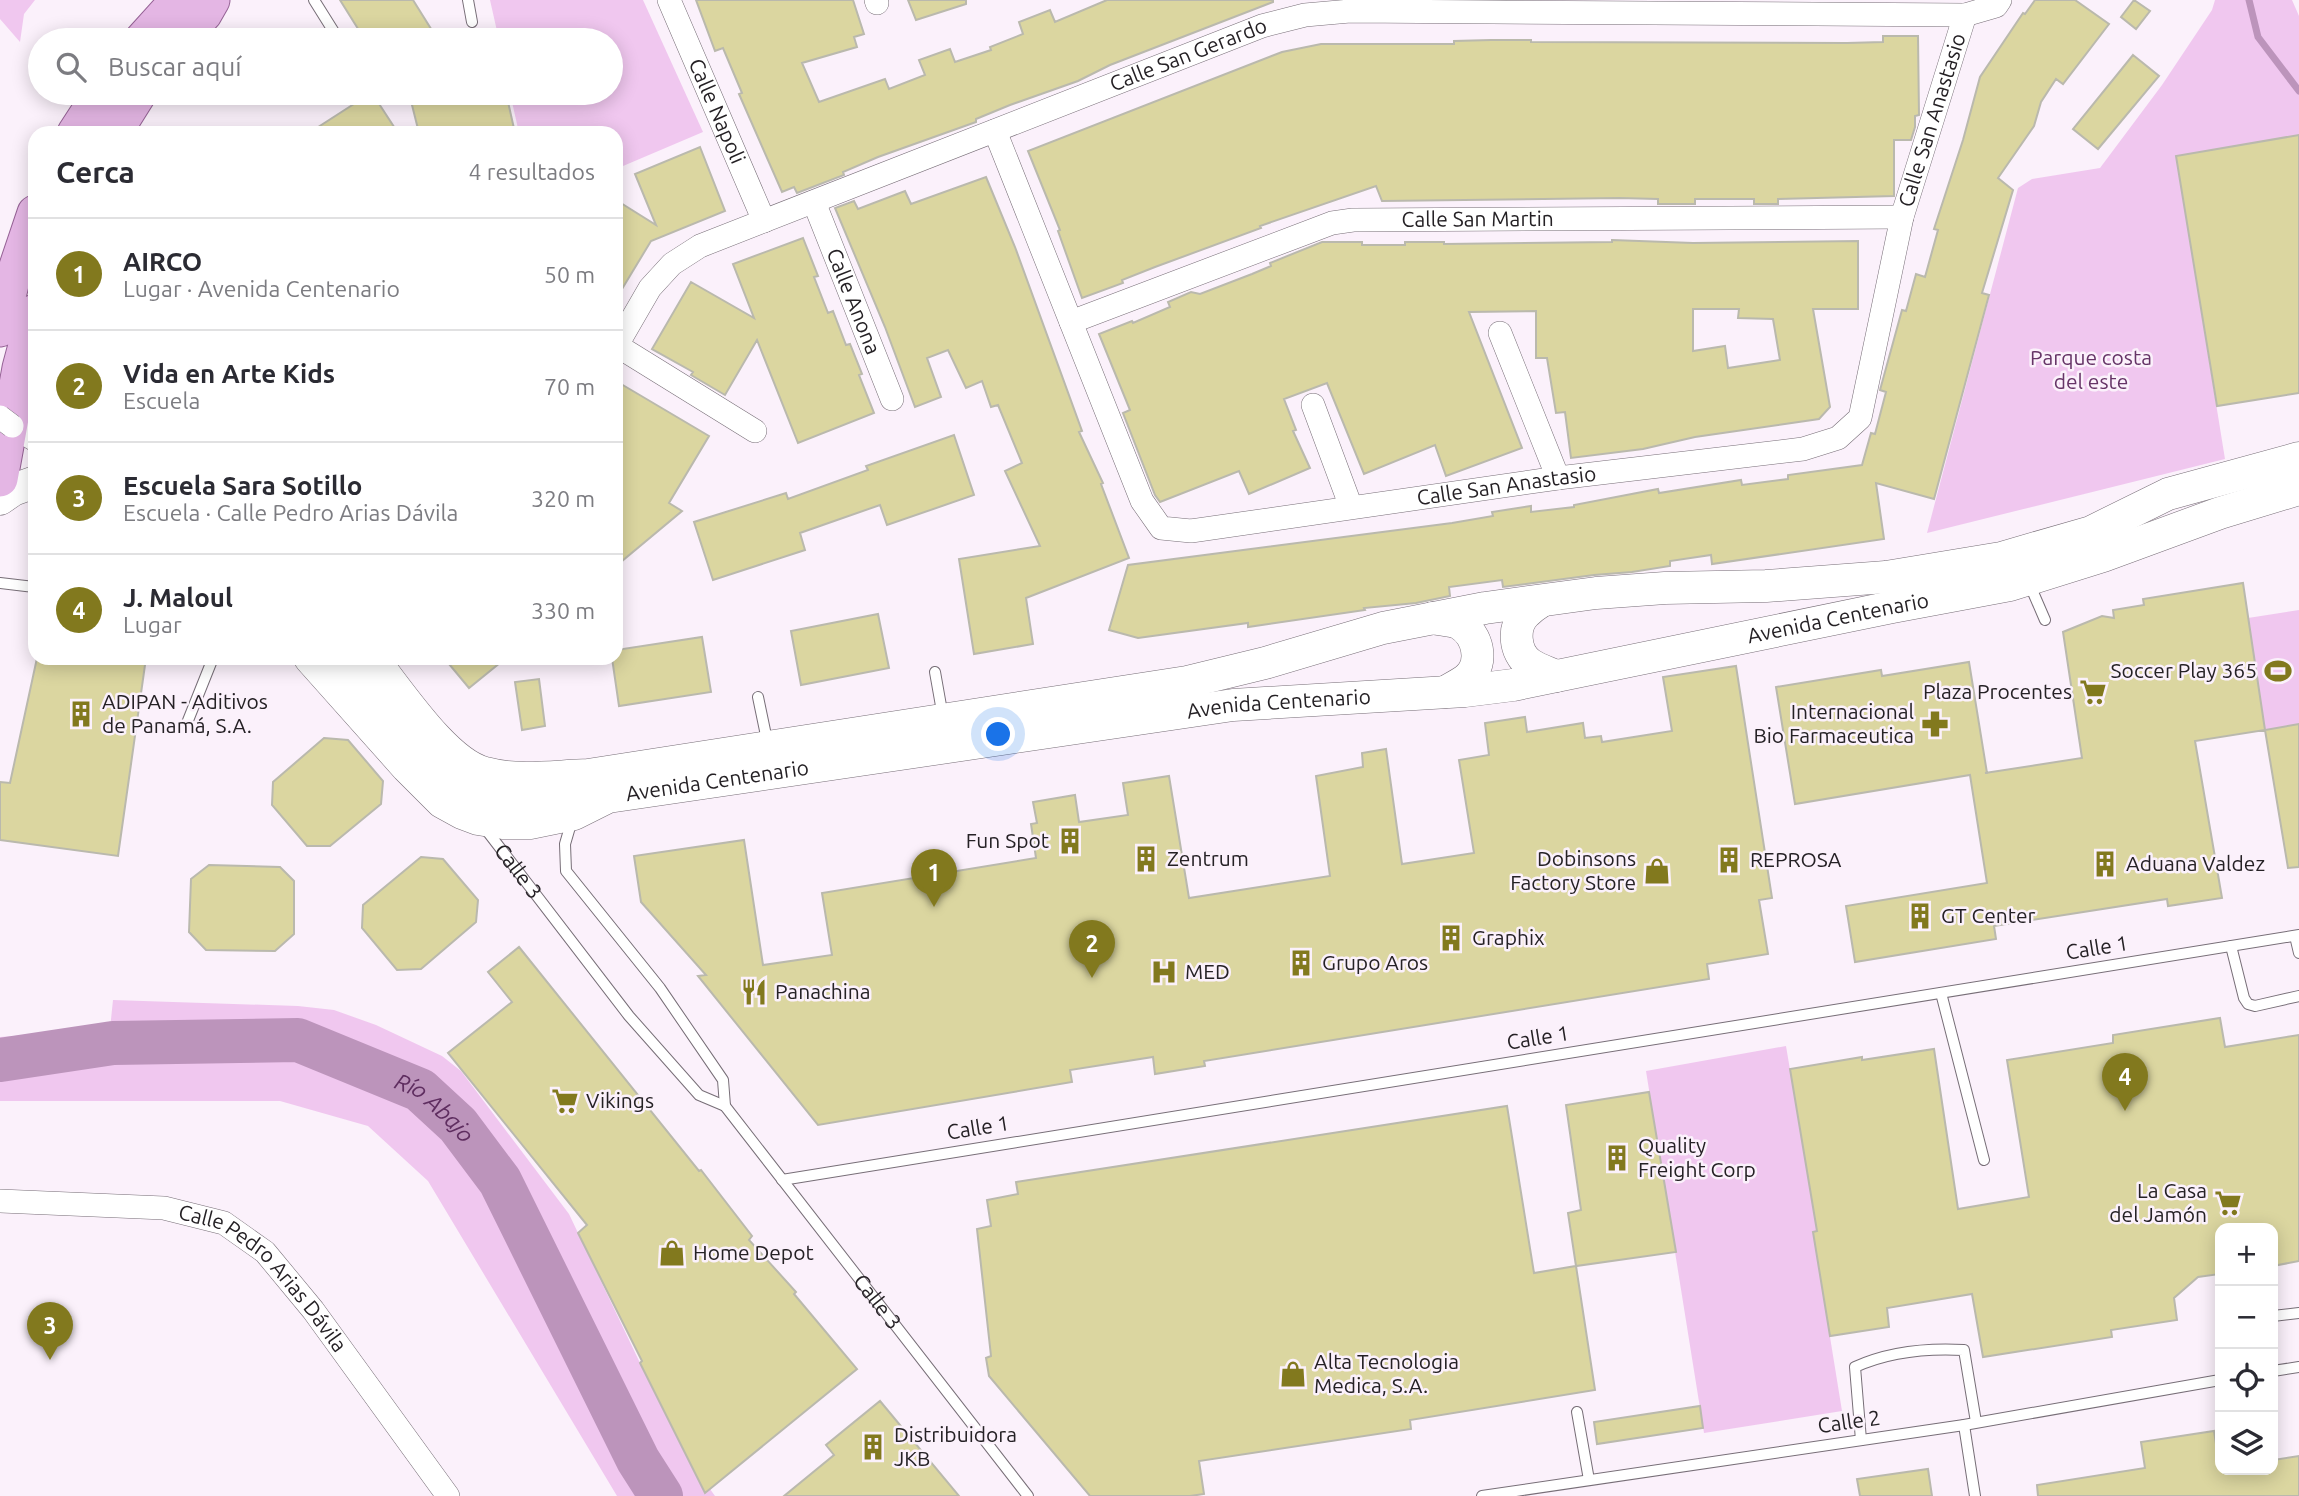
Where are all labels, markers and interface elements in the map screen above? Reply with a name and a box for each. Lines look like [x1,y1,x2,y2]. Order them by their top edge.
street label: Calle San Gerardo [1106,12,1270,95]
search box [28,28,623,105]
street label: Calle San Anastasio [1893,30,1970,210]
icon: search [52,48,90,86]
text: Buscar aquí [108,52,242,81]
street label: Calle Napoli [685,55,751,167]
text: Cerca [56,155,135,189]
text: 4 resultados [469,159,595,184]
street label: Calle San Martin [1401,206,1554,231]
street label: Calle Anona [823,245,886,358]
text: AIRCO [123,247,202,276]
text: 1 [73,262,85,287]
text: 50 m [544,262,595,287]
text: Lugar · Avenida Centenario [123,276,400,301]
park label: Parque costa del este [2030,345,2152,393]
text: Vida en Arte Kids [123,359,335,388]
text: 2 [73,374,85,399]
text: 70 m [544,374,595,399]
text: Escuela [123,388,200,413]
street label: Calle San Anastasio [1415,461,1597,509]
text: Escuela Sara Sotillo [123,471,362,500]
text: 3 [73,486,85,511]
text: 320 m [531,486,595,511]
text: Escuela · Calle Pedro Arias Dávila [123,500,458,525]
text: J. Maloul [123,583,233,612]
street label: Avenida Centenario [1745,587,1931,647]
text: 4 [73,598,85,623]
text: 330 m [531,598,595,623]
text: Lugar [123,612,182,637]
sports icon: Soccer Play 365 [2263,656,2293,686]
place label: Soccer Play 365 [2111,658,2257,682]
supermarket icon: Plaza Procentes [2078,677,2108,707]
place label: Plaza Procentes [1923,679,2072,703]
street label: Avenida Centenario [1185,684,1371,723]
place label: ADIPAN - Aditivos de Panamá, S.A. [102,689,268,737]
building icon: ADIPAN - Aditivos de Panamá, S.A. [66,699,96,729]
place label: Internacional Bio Farmaceutica [1753,699,1914,747]
pharmacy icon: Internacional Bio Farmaceutica [1920,709,1950,739]
your location [981,717,1015,751]
street label: Avenida Centenario [624,755,810,805]
building icon: Fun Spot [1055,826,1085,856]
place label: Fun Spot [966,828,1049,852]
street label: Calle 3 [490,839,548,903]
building icon: Zentrum [1131,844,1161,874]
building icon: REPROSA [1714,845,1744,875]
place label: Zentrum [1167,846,1249,870]
place label: Dobinsons Factory Store [1510,846,1636,894]
place label: REPROSA [1750,847,1842,871]
pin: 1 [911,849,957,907]
building icon: Aduana Valdez [2090,849,2120,879]
place label: Aduana Valdez [2126,851,2265,875]
shop icon: Dobinsons Factory Store [1642,856,1672,886]
building icon: GT Center [1905,901,1935,931]
place label: GT Center [1941,903,2036,927]
pin: 2 [1069,920,1115,978]
building icon: Graphix [1436,923,1466,953]
place label: Graphix [1472,925,1545,949]
street label: Calle 1 [2064,930,2130,964]
building icon: Grupo Aros [1286,948,1316,978]
place label: Grupo Aros [1322,950,1428,974]
hospital icon: MED [1149,957,1179,987]
place label: MED [1185,959,1230,983]
restaurant icon: Panachina [739,977,769,1007]
place label: Panachina [775,979,871,1003]
street label: Calle 1 [1505,1020,1571,1054]
pin: 4 [2102,1053,2148,1111]
water label: Río Abajo [391,1068,479,1147]
supermarket icon: Vikings [550,1086,580,1116]
place label: Vikings [586,1088,654,1112]
street label: Calle 1 [945,1110,1011,1144]
place label: Quality Freight Corp [1638,1133,1756,1181]
building icon: Quality Freight Corp [1602,1143,1632,1173]
place label: La Casa del Jamón [2109,1178,2207,1226]
supermarket icon: La Casa del Jamón [2213,1188,2243,1218]
street label: Calle Pedro Arias Dávila [176,1199,352,1356]
map controls [2215,1223,2278,1475]
button: + [2215,1223,2278,1286]
shop icon: Home Depot [657,1238,687,1268]
place label: Home Depot [693,1240,814,1264]
street label: Calle 3 [849,1269,907,1333]
button: − [2215,1286,2278,1349]
pin: 3 [27,1302,73,1360]
place label: Alta Tecnologia Medica, S.A. [1314,1349,1459,1397]
button: locate [2215,1349,2278,1412]
shop icon: Alta Tecnologia Medica, S.A. [1278,1359,1308,1389]
street label: Calle 2 [1816,1405,1882,1437]
button: layers [2215,1412,2278,1475]
place label: Distribuidora JKB [894,1422,1017,1470]
building icon: Distribuidora JKB [858,1432,888,1462]

